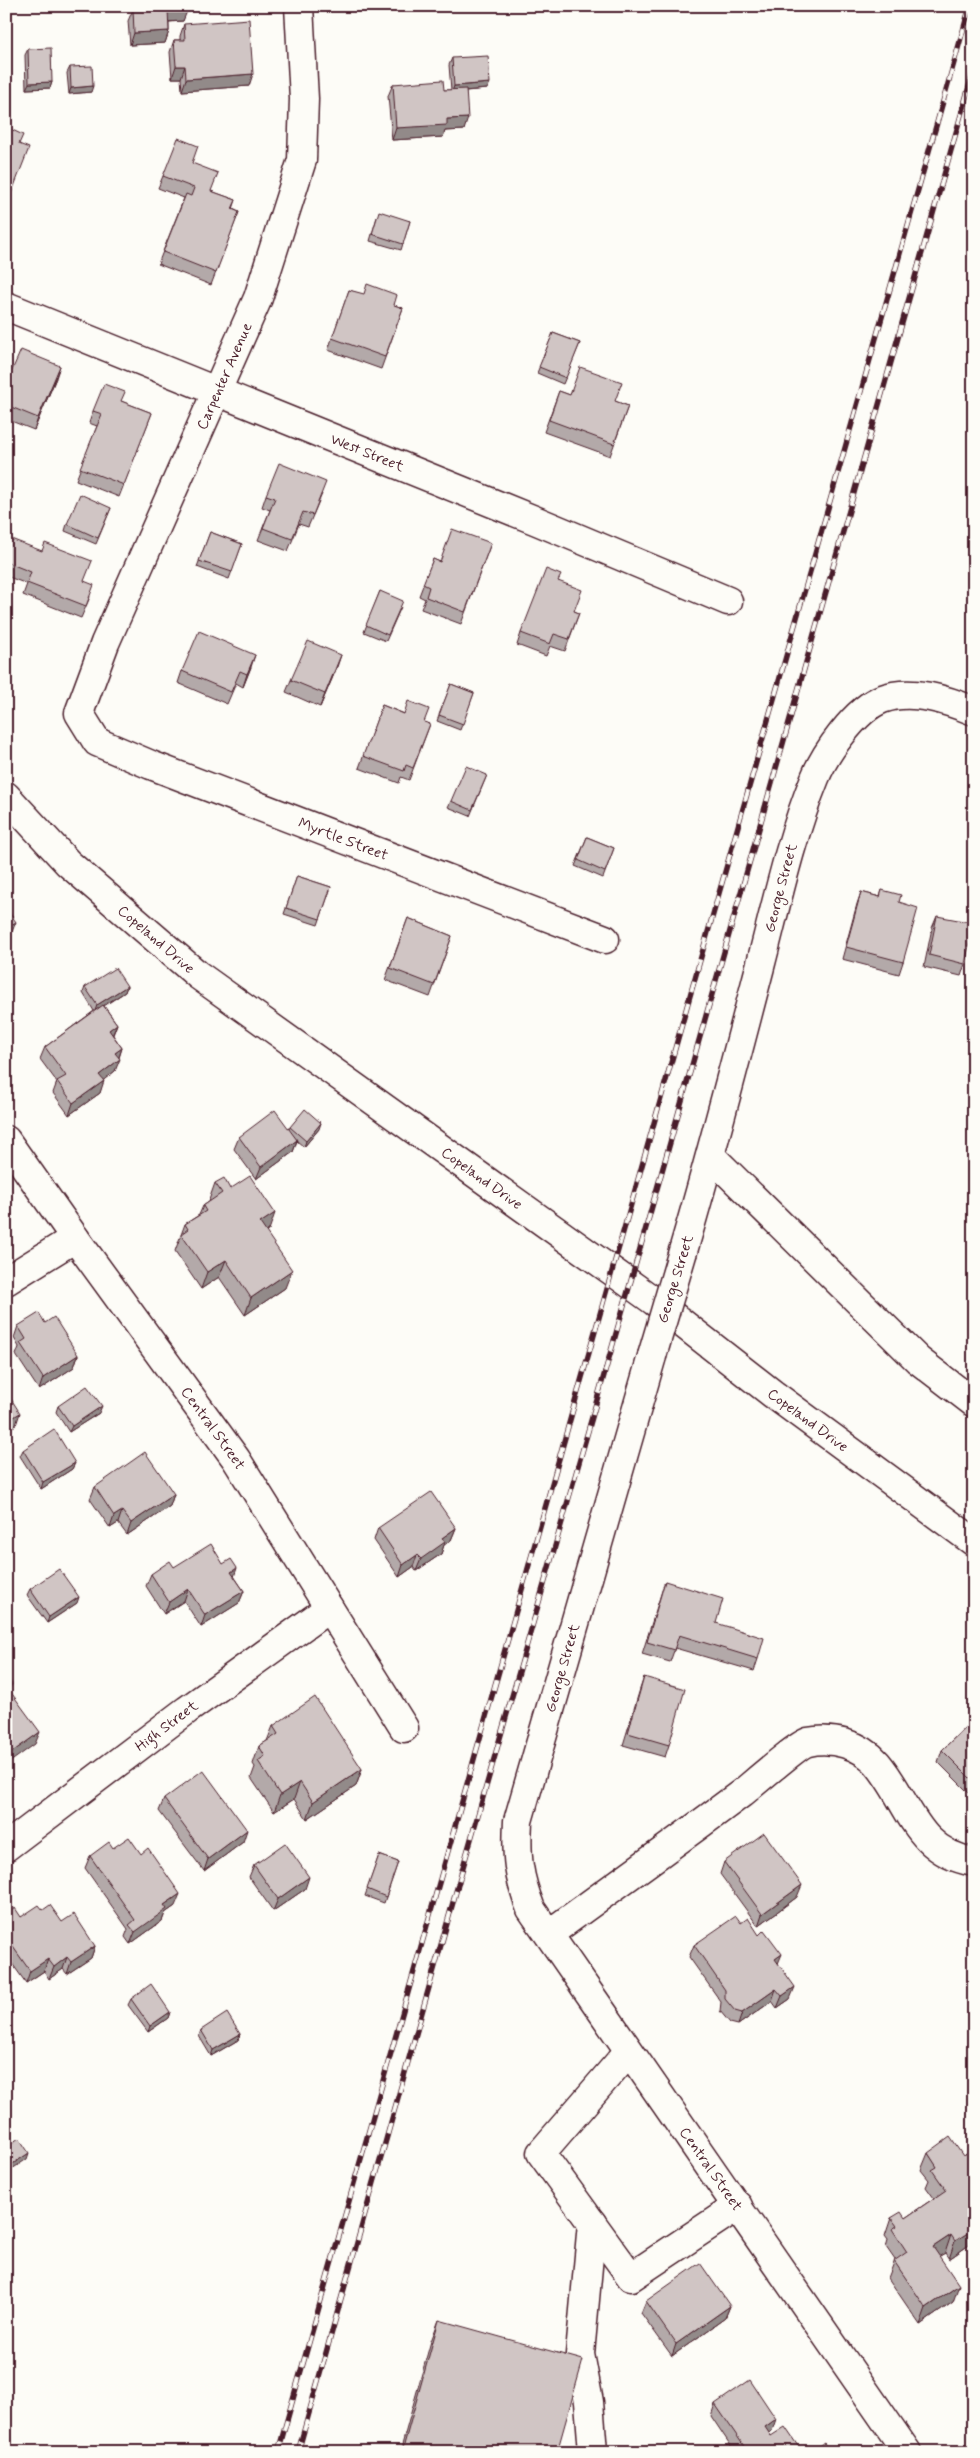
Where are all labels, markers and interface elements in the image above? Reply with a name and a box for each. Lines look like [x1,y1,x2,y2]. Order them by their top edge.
street label: Carpenter Avenue [192,320,257,433]
street label: West Street [327,429,407,477]
street label: Myrtle Street [295,813,391,866]
street label: George Street [760,841,803,935]
street label: Copeland Drive [113,901,199,979]
street label: Copeland Drive [437,1143,526,1215]
street label: George Street [653,1233,700,1326]
street label: Central Street [176,1383,249,1474]
street label: Copeland Drive [763,1384,852,1457]
street label: George Street [541,1622,586,1715]
street label: High Street [131,1696,203,1757]
street label: Central Street [674,2123,747,2215]

